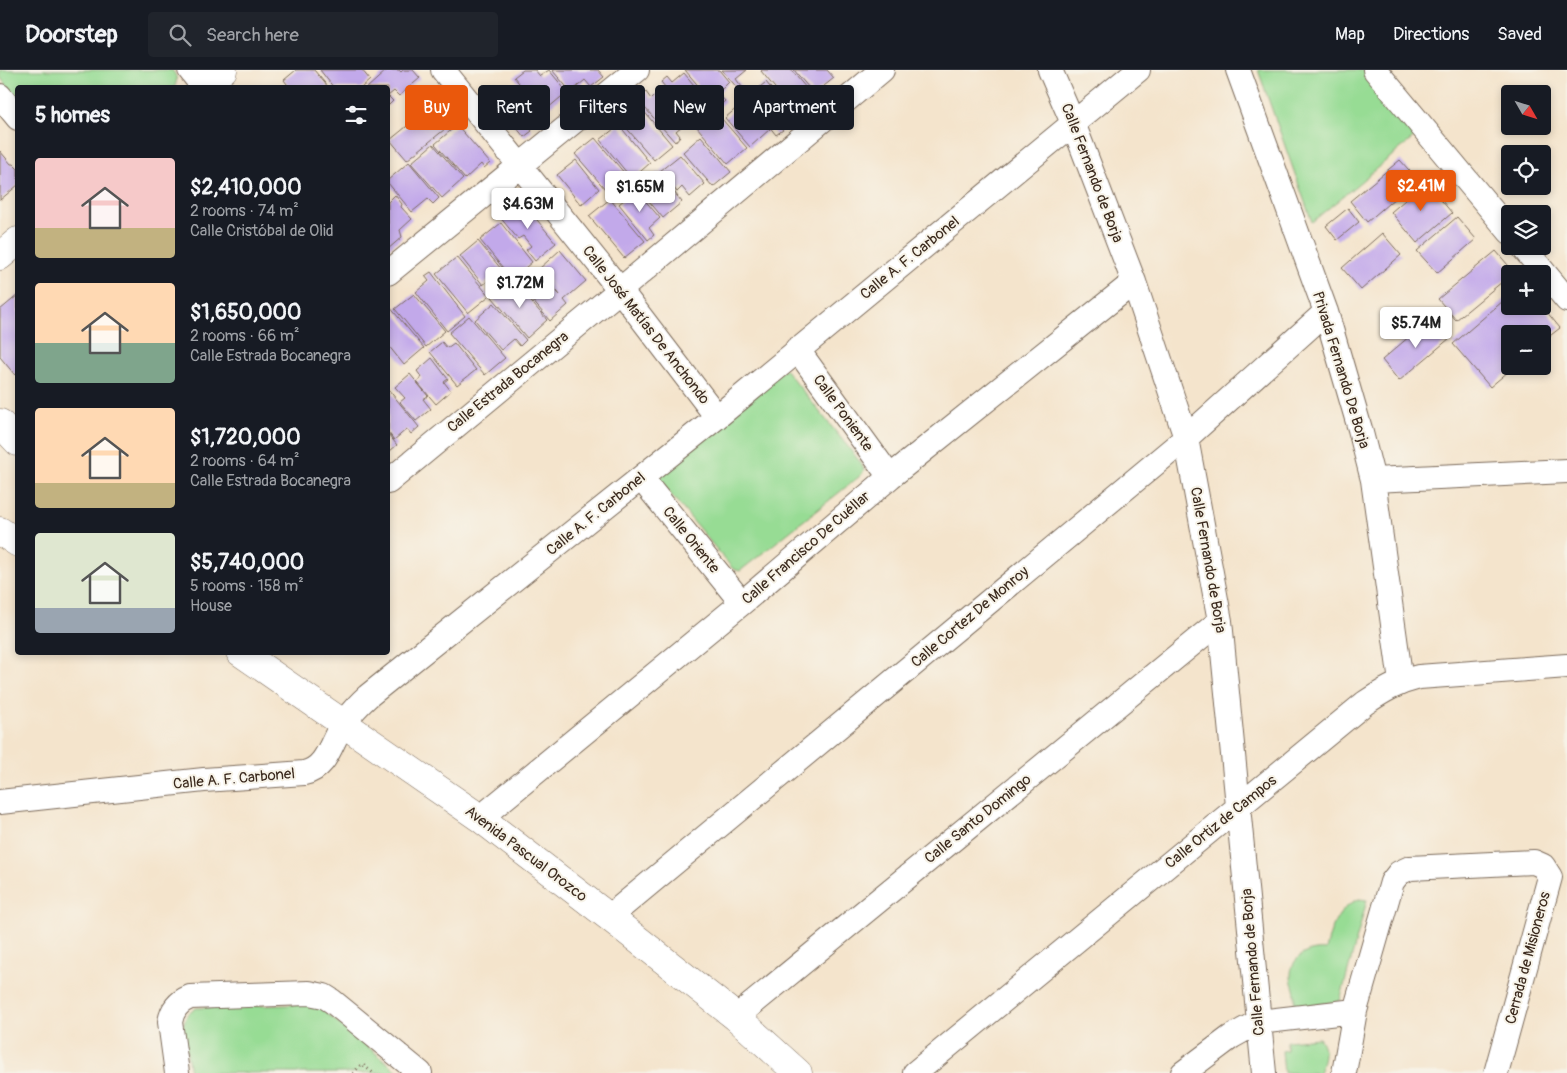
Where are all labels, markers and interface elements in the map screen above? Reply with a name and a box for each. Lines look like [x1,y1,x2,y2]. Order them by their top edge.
search box [148,12,498,57]
text: Doorstep [25,20,118,49]
icon: search [166,21,194,49]
text: Search here [206,23,299,47]
text: Map [1335,23,1365,46]
text: Directions [1393,23,1469,46]
text: Saved [1497,23,1542,46]
chip: Buy [405,85,468,130]
chip: Rent [478,85,550,130]
chip: Filters [560,85,645,130]
chip: New [655,85,724,130]
chip: Apartment [734,85,854,130]
north arrow [1501,85,1551,135]
map controls [1501,85,1551,375]
icon: filters [342,101,370,129]
street label: Calle Fernando de Borja [1057,101,1127,245]
text: 5 homes [35,102,110,129]
button: locate [1501,145,1551,195]
pin: $1.65M [599,170,681,213]
pin: $2.41M [1380,170,1462,212]
text: $2,410,000 [190,174,302,201]
text: $2.41M [1397,176,1445,196]
text: $1.65M [616,177,664,197]
icon: home [75,178,135,238]
pin: $4.63M [487,188,569,230]
text: $4.63M [502,194,554,214]
text: 2 rooms · 74 m² [190,201,299,221]
button: layers [1501,205,1551,255]
street label: Calle A. F. Carbonel [857,212,963,304]
text: Calle Cristóbal de Olid [190,221,334,241]
street label: Calle José Matías De Anchondo [578,242,714,408]
button: + [1501,265,1551,315]
pin: $1.72M [479,266,561,309]
text: $1.72M [496,273,544,293]
street label: Privada Fernando De Borja [1308,289,1374,451]
text: $1,650,000 [190,299,301,326]
icon: home [75,303,135,363]
pin: $5.74M [1375,306,1457,349]
text: $5.74M [1391,313,1441,333]
button: − [1501,325,1551,375]
text: 2 rooms · 66 m² [190,326,300,346]
street label: Calle Estrada Bocanegra [443,327,573,437]
text: Calle Estrada Bocanegra [190,346,351,366]
street label: Calle Poniente [809,371,878,456]
text: $1,720,000 [190,424,300,451]
icon: home [75,428,135,488]
text: 2 rooms · 64 m² [190,451,300,471]
street label: Calle A. F. Carbonel [543,468,649,560]
text: Calle Estrada Bocanegra [190,471,351,491]
street label: Calle Fernando de Borja [1186,486,1230,634]
street label: Calle Francisco De Cuéllar [738,487,874,609]
street label: Calle Oriente [658,503,724,578]
text: $5,740,000 [190,549,304,576]
icon: home [75,553,135,613]
street label: Calle Cortez De Monroy [907,562,1033,672]
text: 5 rooms · 158 m² [190,576,304,596]
text: House [190,596,232,616]
street label: Calle A. F. Carbonel [172,764,296,794]
street label: Calle Santo Domingo [921,770,1035,868]
street label: Calle Ortiz de Campos [1161,771,1281,873]
street label: Avenida Pascual Orozco [461,802,591,906]
street label: Calle Fernando de Borja [1237,888,1269,1036]
street label: Cerrada de Misioneros [1501,889,1555,1026]

